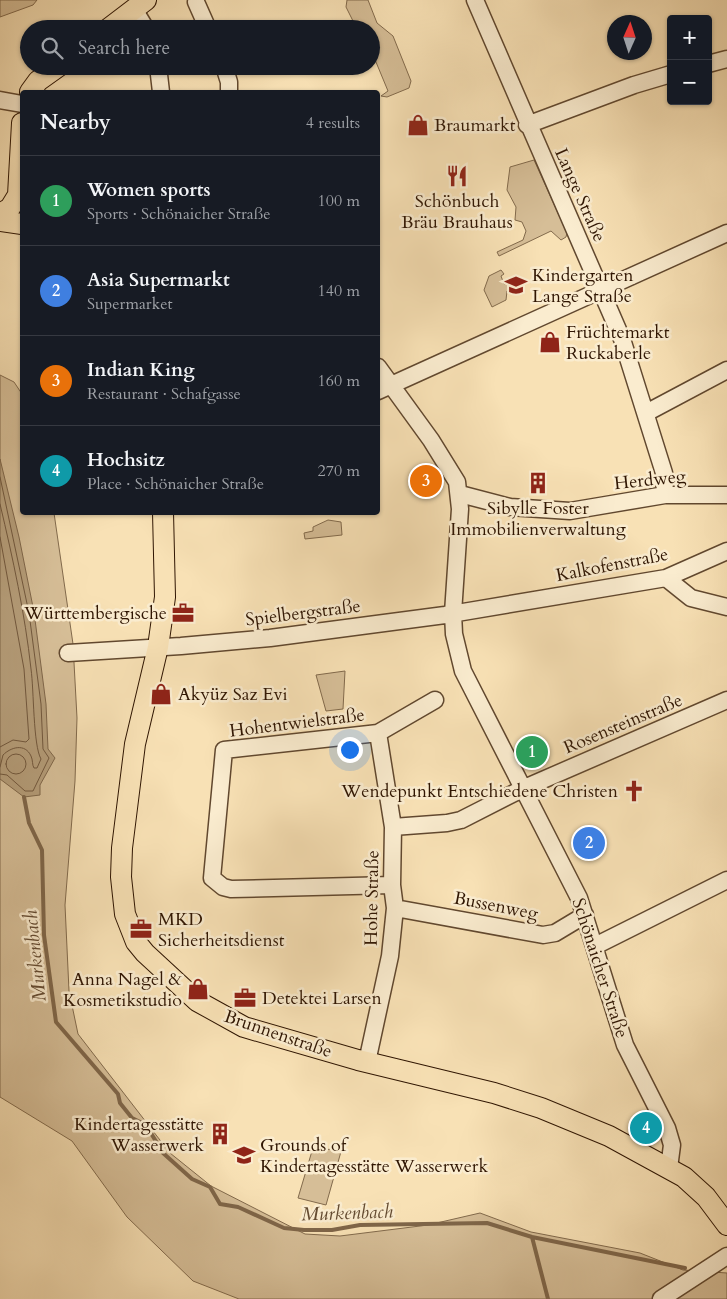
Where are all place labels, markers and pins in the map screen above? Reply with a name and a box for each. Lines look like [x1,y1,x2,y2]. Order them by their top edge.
shop icon: Braumarkt [405,112,431,138]
place label: Braumarkt [434,113,516,138]
restaurant icon: Schönbuch Bräu Brauhaus [444,163,470,189]
place label: Schönbuch Bräu Brauhaus [401,189,513,235]
place label: Kindergarten Lange Straße [532,263,634,309]
school or university icon: Kindergarten Lange Straße [503,272,529,298]
place label: Früchtemarkt Ruckaberle [566,320,670,366]
shop icon: Früchtemarkt Ruckaberle [537,329,563,355]
pin: 3 [410,462,442,500]
building icon: Sibylle Foster Immobilienverwaltung [525,470,551,496]
place label: Sibylle Foster Immobilienverwaltung [450,496,627,542]
office icon: Württembergische [170,600,196,626]
place label: Württembergische [23,601,167,626]
shop icon: Akyüz Saz Evi [148,681,174,707]
place label: Akyüz Saz Evi [178,682,288,707]
pin: 1 [516,733,548,771]
church icon: Wendepunkt Entschiedene Christen [621,778,647,804]
place label: Wendepunkt Entschiedene Christen [340,779,619,804]
pin: 2 [573,824,605,862]
place label: MKD Sicherheitsdienst [158,907,285,953]
office icon: MKD Sicherheitsdienst [128,916,154,942]
place label: Anna Nagel & Kosmetikstudio [63,967,183,1013]
shop icon: Anna Nagel & Kosmetikstudio [185,976,211,1002]
office icon: Detektei Larsen [232,985,258,1011]
place label: Detektei Larsen [262,986,382,1011]
pin: 4 [630,1109,662,1147]
place label: Kindertagesstätte Wasserwerk [74,1112,204,1158]
building icon: Kindertagesstätte Wasserwerk [207,1121,233,1147]
place label: Grounds of Kindertagesstätte Wasserwerk [260,1133,488,1179]
school or university icon: Grounds of Kindertagesstätte Wasserwerk [231,1142,257,1168]

